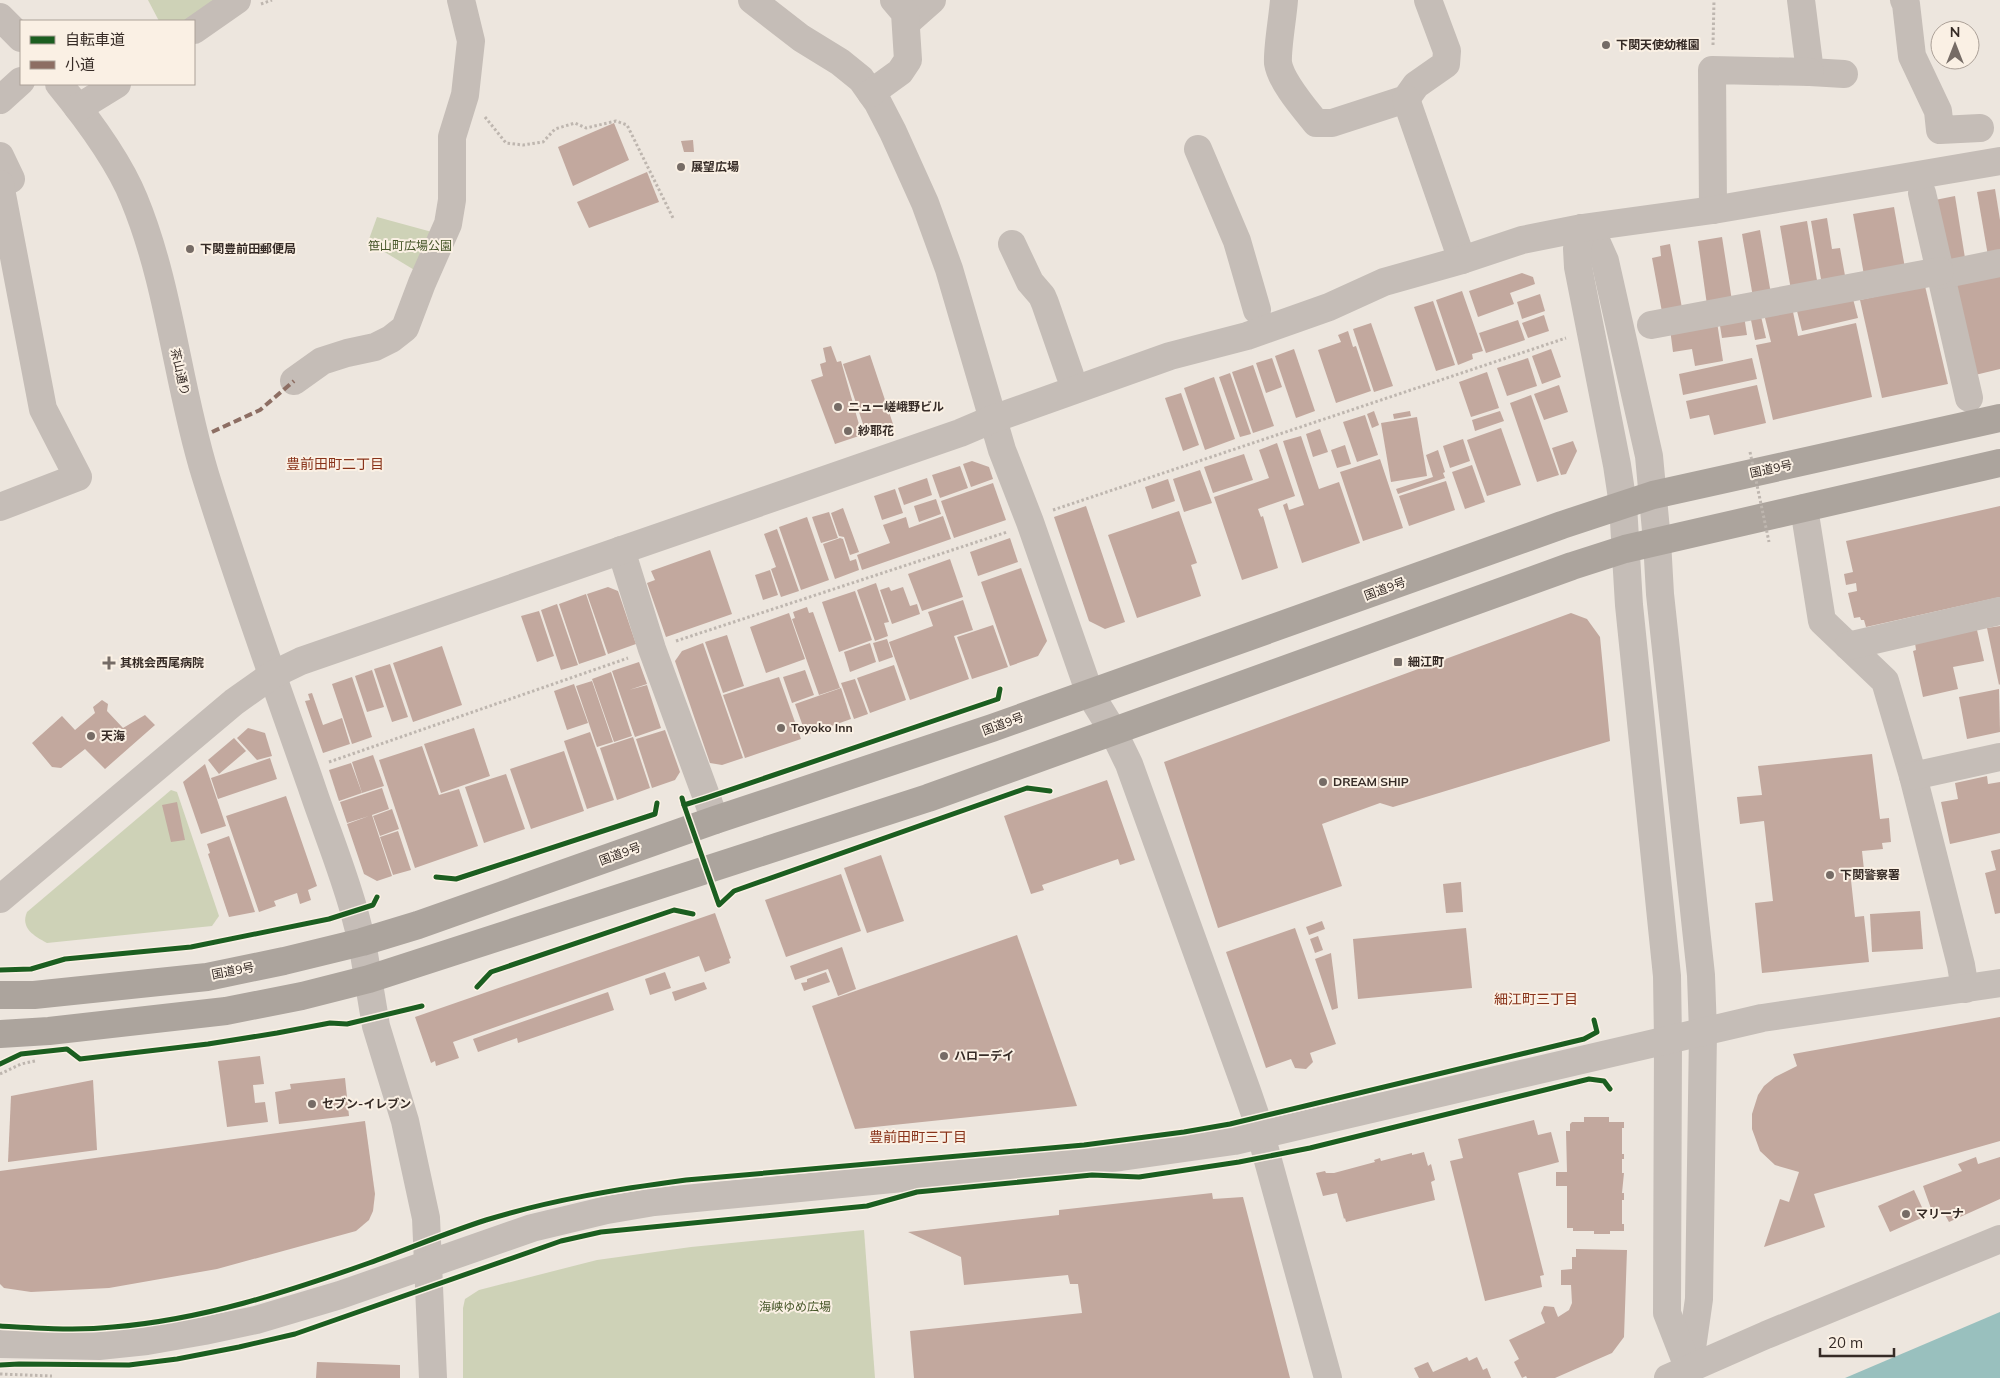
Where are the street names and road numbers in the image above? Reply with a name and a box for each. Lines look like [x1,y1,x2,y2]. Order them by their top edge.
street label: 茶山通り [168,347,193,397]
street label: 国道9号 [1748,457,1794,480]
street label: 国道9号 [1362,574,1408,603]
street label: 国道9号 [980,709,1026,738]
street label: 国道9号 [597,839,643,868]
street label: 国道9号 [210,959,256,982]

